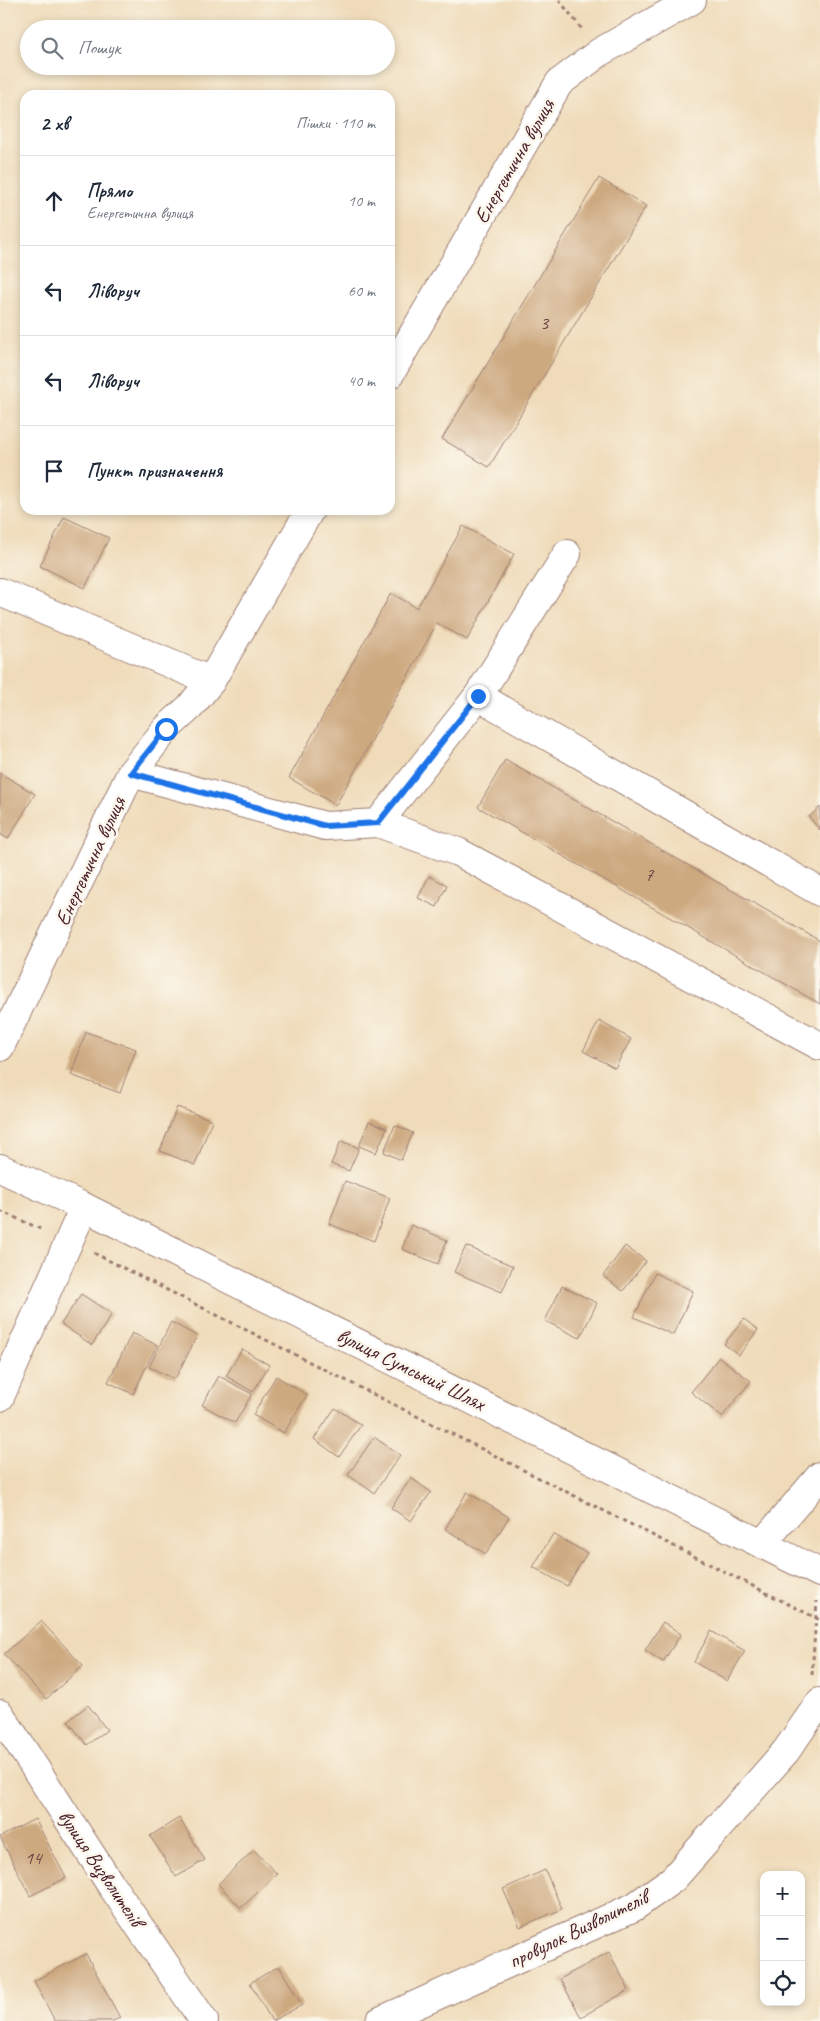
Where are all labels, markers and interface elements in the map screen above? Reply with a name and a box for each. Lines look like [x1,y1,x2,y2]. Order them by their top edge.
search box [20,20,395,75]
icon: search [38,34,66,62]
text: Пошук [78,36,120,60]
street label: Енергетична вулиця [468,93,561,228]
text: 2 хв [40,110,69,136]
text: Пішки · 110 m [296,113,375,133]
text: Прямо [87,179,132,203]
icon: ahead [40,187,68,215]
text: 10 m [348,191,375,211]
text: Енергетична вулиця [87,203,193,223]
icon: left [40,277,68,305]
text: Ліворуч [87,279,139,303]
text: 60 m [348,281,375,301]
house number: 3 [540,311,550,335]
icon: left [40,367,68,395]
text: Ліворуч [87,369,139,393]
text: 40 m [348,371,375,391]
icon: arrive [40,457,68,485]
text: Пункт призначення [87,459,222,483]
route end [467,685,490,708]
route start [155,718,178,741]
street label: Енергетична вулиця [49,791,132,930]
house number: 7 [645,863,655,887]
street label: вулиця Сумський Шлях [332,1322,491,1417]
street label: вулиця Визволителів [52,1805,152,1936]
house number: 14 [24,1846,44,1870]
map controls [760,1871,805,2006]
button: + [760,1871,805,1916]
street label: провулок Визволителів [504,1882,656,1974]
button: − [760,1916,805,1961]
button: locate [760,1961,805,2006]

